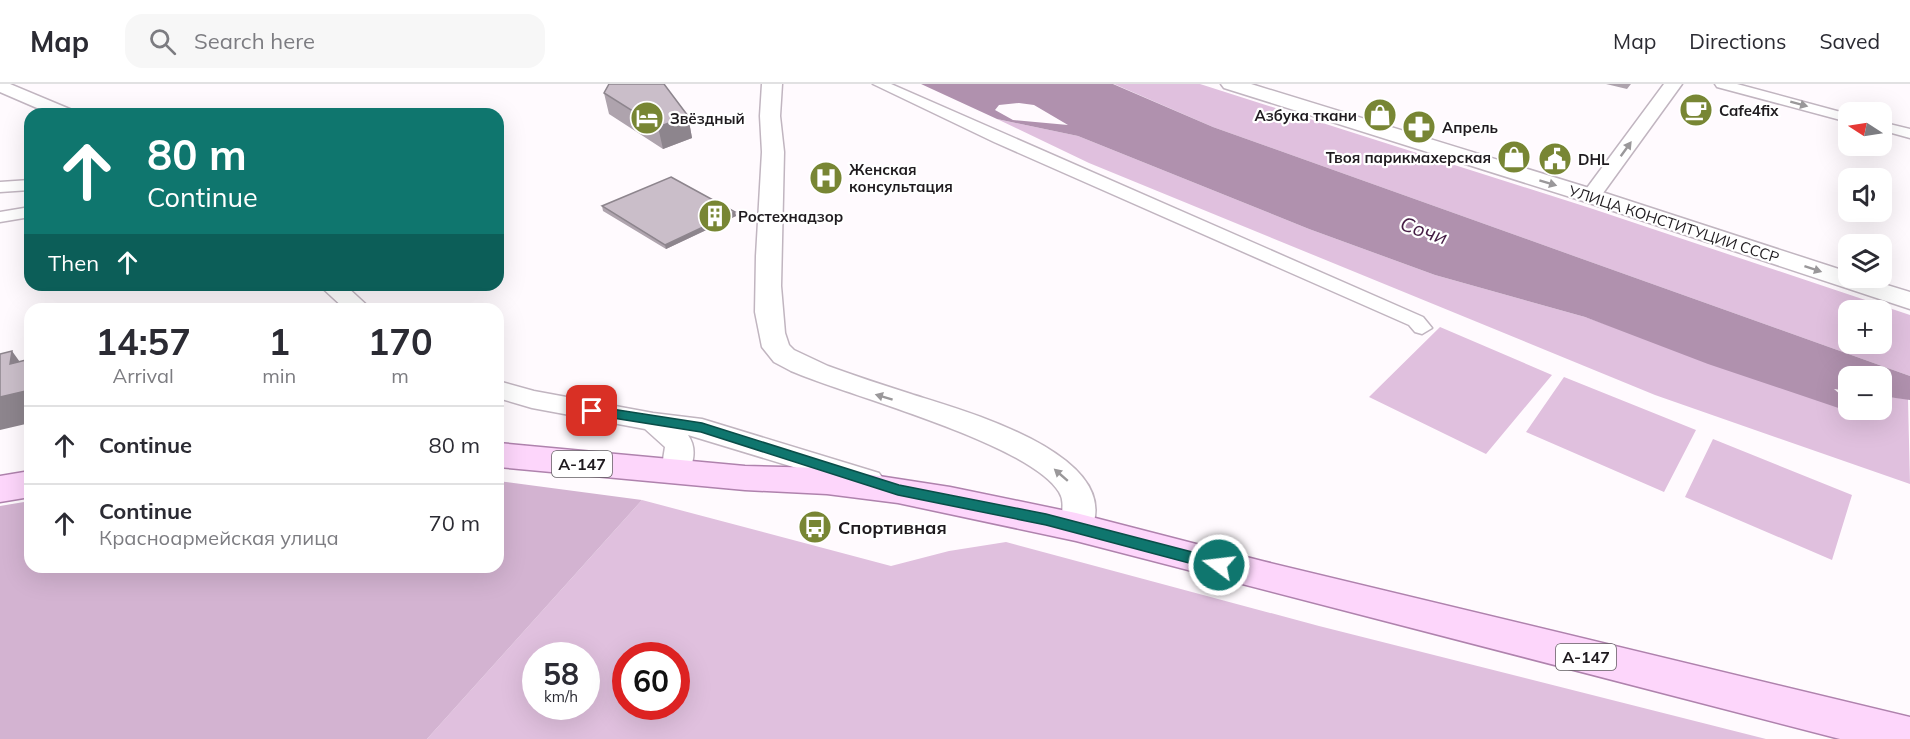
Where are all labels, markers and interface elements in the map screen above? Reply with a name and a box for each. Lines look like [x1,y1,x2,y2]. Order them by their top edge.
search box [125,14,545,68]
text: Map [30,24,89,59]
icon: search [146,25,179,58]
text: Search here [194,27,315,55]
text: Map [1613,28,1656,54]
text: Directions [1689,28,1786,54]
text: Saved [1819,28,1880,54]
cafe icon: Cafe4fix [1678,92,1714,128]
shop icon: Азбука ткани [1362,97,1398,133]
hotel icon: Звёздный [629,100,665,136]
one-way arrow [1790,100,1808,110]
place label: Cafe4fix [1719,101,1779,120]
north arrow [1838,102,1892,156]
map controls [1838,102,1892,420]
place label: Азбука ткани [1254,106,1357,125]
place label: Звёздный [670,109,745,128]
pharmacy icon: Апрель [1401,109,1437,145]
place label: Апрель [1442,118,1498,137]
text: 80 m [147,128,247,181]
icon: ahead [48,132,126,210]
shop icon: Твоя парикмахерская [1496,139,1532,175]
public building icon: DHL [1537,141,1573,177]
one-way arrow [1619,142,1631,157]
place label: Твоя парикмахерская [1326,148,1491,167]
place label: DHL [1578,150,1610,169]
hospital icon: Женская консультация [808,160,844,196]
place label: Женская консультация [849,160,953,196]
button: sound [1838,168,1892,222]
one-way arrow [1539,178,1557,188]
text: Continue [147,180,258,214]
street label: УЛИЦА КОНСТИТУЦИИ СССР [1565,181,1782,267]
building icon: Ростехнадзор [697,198,733,234]
place label: Ростехнадзор [738,207,843,226]
water label: Сочи [1397,210,1451,250]
button: layers [1838,234,1892,288]
icon: ahead [111,246,144,279]
text: Then [48,249,99,277]
one-way arrow [1804,265,1822,274]
button: + [1838,300,1892,354]
text: 14:57 [95,319,191,364]
text: 1 [268,319,290,364]
text: 170 [368,319,433,364]
text: Arrival [113,363,174,388]
text: min [262,363,296,388]
text: m [391,363,409,388]
button: − [1838,366,1892,420]
pin [566,385,617,436]
one-way arrow [875,392,893,401]
icon: arrive [575,394,608,427]
icon: ahead [48,429,81,462]
text: Continue [99,431,192,459]
text: 80 m [429,431,480,459]
road number: А-147 [552,451,612,477]
one-way arrow [1054,469,1069,482]
text: Continue [99,497,192,525]
icon: ahead [48,507,81,540]
text: 70 m [429,509,480,537]
bus stop icon: Спортивная [797,509,833,545]
place label: Спортивная [838,516,947,539]
text: Красноармейская улица [99,525,339,550]
position arrow [1187,533,1251,597]
speed limit sign: 60 [612,642,690,720]
road number: А-147 [1556,644,1616,670]
text: 58 [543,655,579,693]
text: km/h [544,687,578,706]

